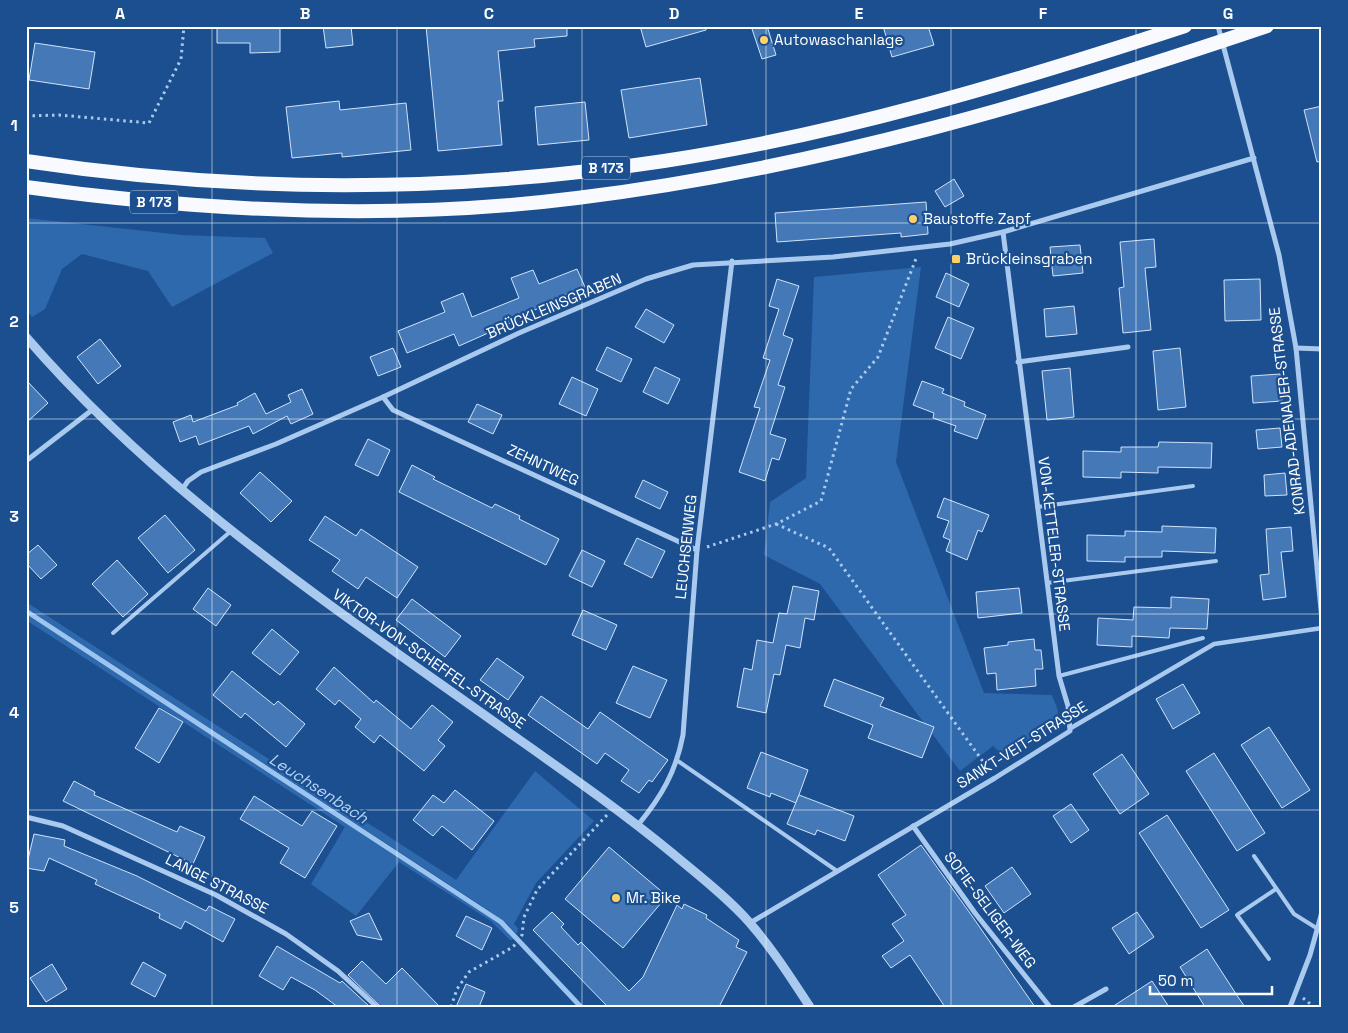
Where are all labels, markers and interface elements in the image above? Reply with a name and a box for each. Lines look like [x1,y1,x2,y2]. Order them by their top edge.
text: A [115,3,125,24]
text: B [300,3,310,24]
text: C [484,3,494,24]
text: D [669,3,679,24]
text: E [855,3,864,24]
text: F [1039,3,1048,24]
text: G [1223,3,1233,24]
place label: Autowaschanlage [774,30,903,49]
marker: Autowaschanlage [758,34,770,46]
text: 1 [10,115,18,136]
road number: B 173 [582,156,630,180]
road number: B 173 [130,190,178,213]
place label: Baustoffe Zapf [923,209,1031,228]
marker: Baustoffe Zapf [907,213,919,225]
place label: Brückleinsgraben [966,249,1093,268]
marker: Brückleinsgraben [950,253,962,265]
street label: BRÜCKLEINSGRABEN [483,269,624,343]
street label: KONRAD-ADENAUER-STRASSE [1264,306,1309,516]
text: 2 [9,311,19,332]
street label: ZEHNTWEG [504,440,582,489]
street label: VON-KETTELER-STRASSE [1034,456,1075,632]
street label: LEUCHSENWEG [671,494,700,600]
text: 3 [9,506,19,527]
street label: VIKTOR-VON-SCHEFFEL-STRASSE [329,584,529,733]
street label: SANKT-VEIT-STRASSE [953,697,1091,792]
text: 4 [9,702,19,723]
water label: Leuchsenbach [265,749,373,829]
street label: SOFIE-SELIGER-WEG [940,847,1041,972]
street label: LANGE STRASSE [163,849,272,918]
place label: Mr. Bike [626,888,681,907]
marker: Mr. Bike [610,892,622,904]
text: 5 [9,897,19,918]
scale bar [1150,963,1273,995]
text: 50 m [1158,971,1193,990]

